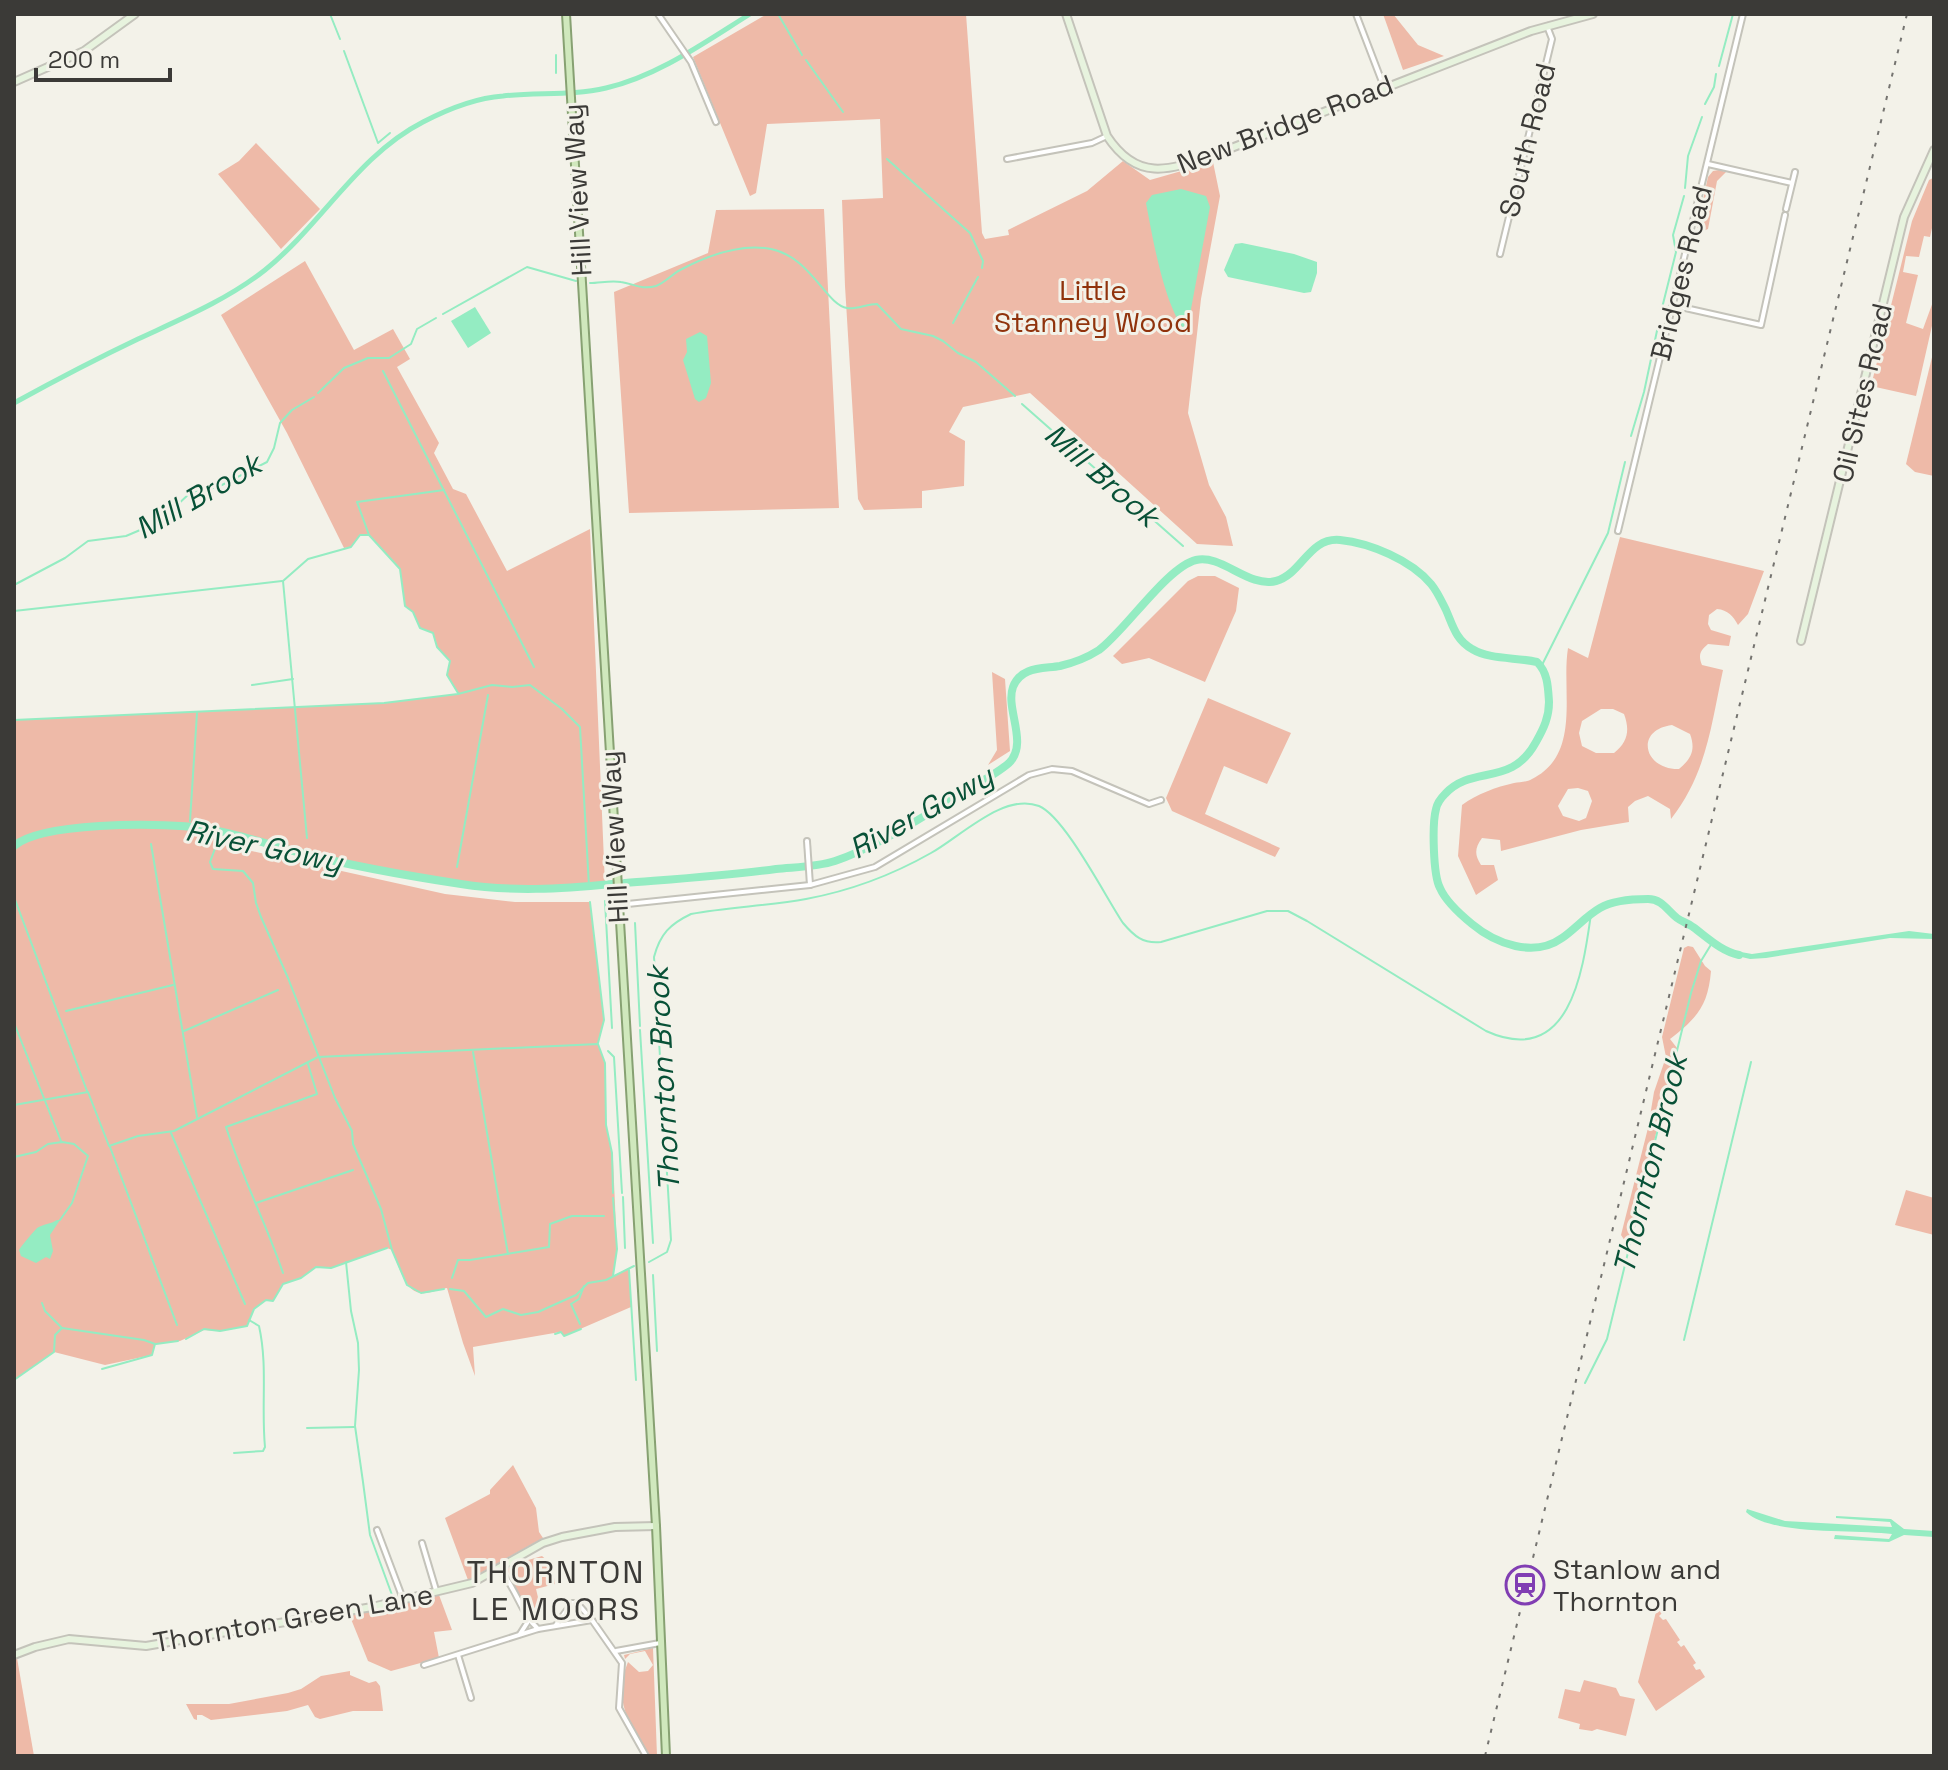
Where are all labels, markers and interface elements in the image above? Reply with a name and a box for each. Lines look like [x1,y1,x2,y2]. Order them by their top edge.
scale bar [36,32,170,82]
text: 200 m [48,44,120,75]
street label: South Road [1490,59,1564,221]
street label: New Bridge Road [1172,66,1398,182]
street label: Hill View Way [555,103,599,277]
street label: Bridges Road [1642,182,1720,364]
park label: Little Stanney Wood [994,272,1192,340]
street label: Oil Sites Road [1824,300,1900,486]
water label: Mill Brook [1037,415,1170,537]
water label: Mill Brook [128,443,271,548]
street label: Hill View Way [592,750,636,924]
water label: River Gowy [842,756,1001,868]
water label: River Gowy [182,810,347,882]
water label: Thornton Brook [637,962,688,1193]
water label: Thornton Brook [1604,1047,1697,1278]
place label: Stanlow and Thornton [1553,1551,1721,1619]
district label: THORNTON LE MOORS [466,1552,646,1629]
station icon: Stanlow and Thornton [1504,1564,1546,1606]
street label: Thornton Green Lane [150,1576,436,1660]

